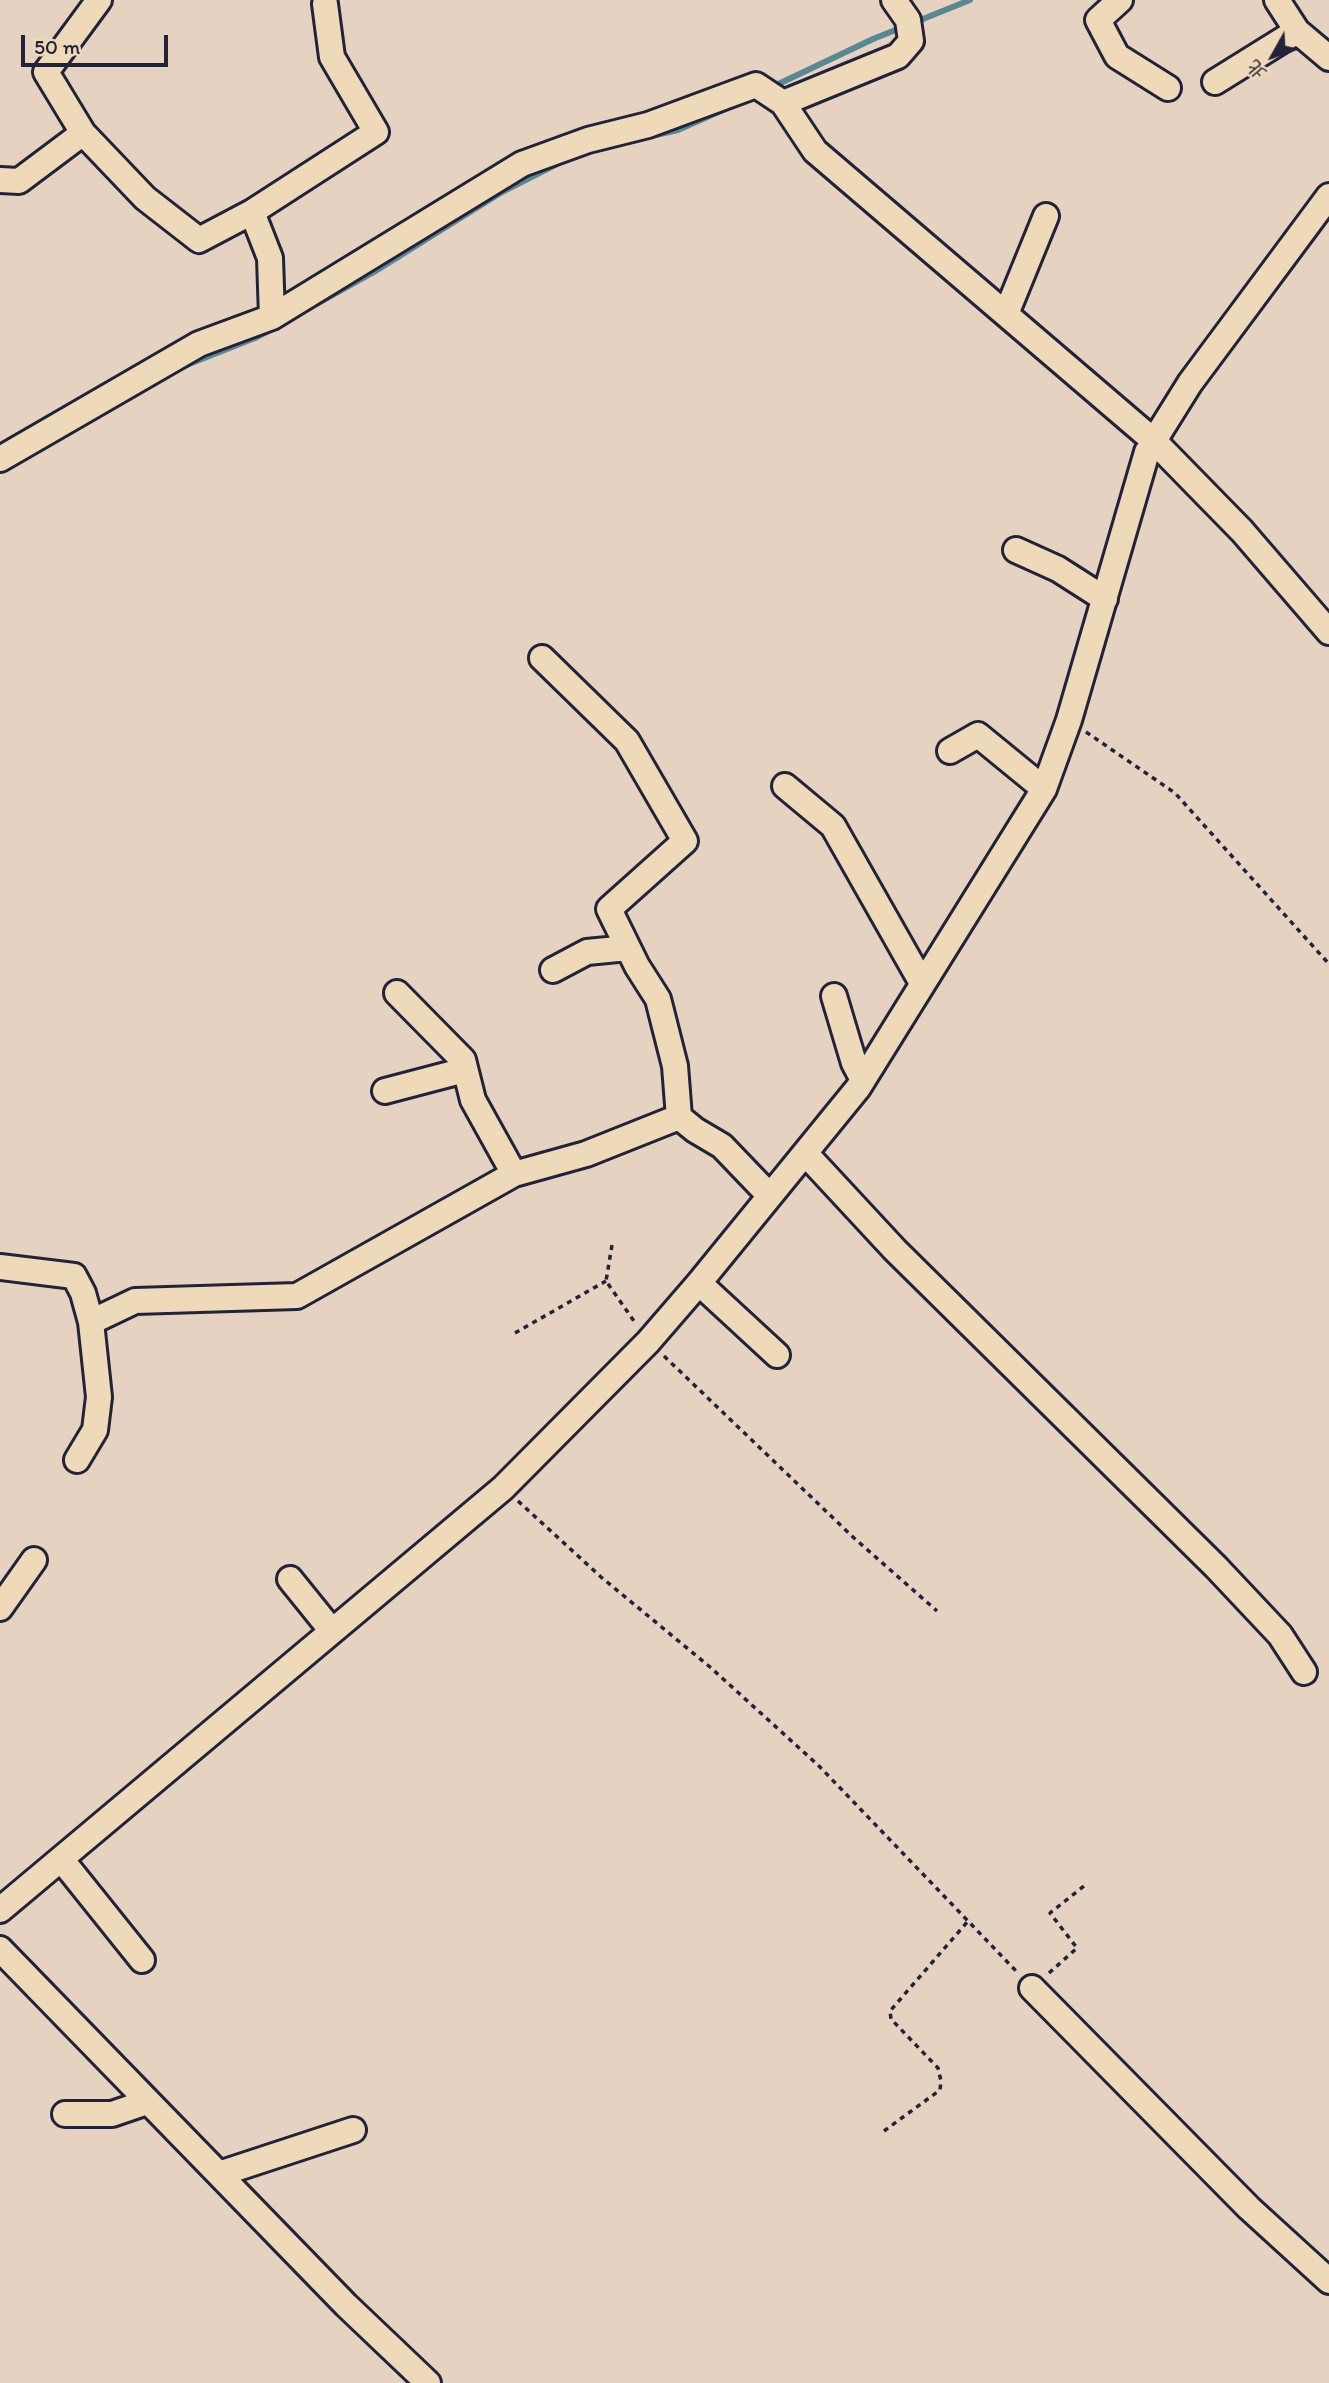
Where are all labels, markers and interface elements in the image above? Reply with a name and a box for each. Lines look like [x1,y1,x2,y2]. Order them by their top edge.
scale bar [24,21,172,65]
north arrow [1238,21,1308,91]
text: 50 m [34,34,80,59]
text: 北 [1242,55,1271,85]

